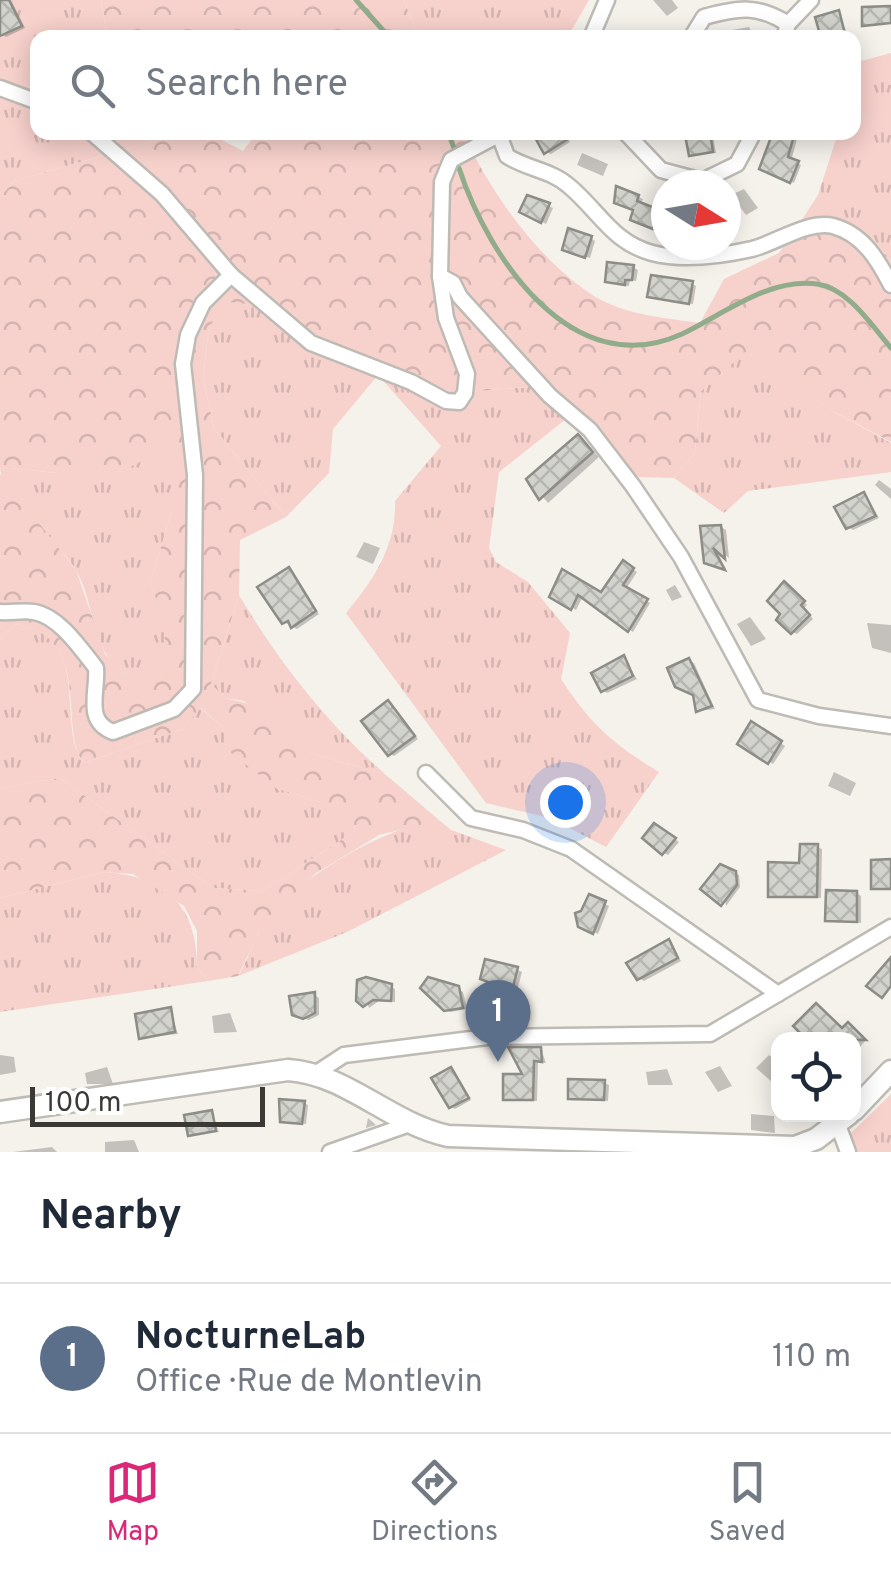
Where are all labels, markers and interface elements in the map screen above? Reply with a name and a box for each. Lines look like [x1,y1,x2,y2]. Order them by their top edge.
search box [30,30,861,140]
icon: search [65,58,120,113]
text: Search here [145,61,348,110]
north arrow [651,170,741,260]
your location [540,777,591,828]
pin: 1 [466,980,530,1062]
map controls [771,1032,861,1122]
button: locate [771,1032,861,1122]
scale bar [30,1082,265,1126]
text: 100 m [45,1086,121,1122]
text: Nearby [40,1191,182,1244]
text: NocturneLab [135,1314,366,1363]
text: 1 [66,1338,79,1378]
text: 110 m [772,1338,851,1378]
text: Office · Rue de Montlevin [135,1363,483,1403]
tab: Map [105,1455,160,1551]
tab: Directions [371,1455,498,1551]
tab: Saved [709,1455,786,1551]

